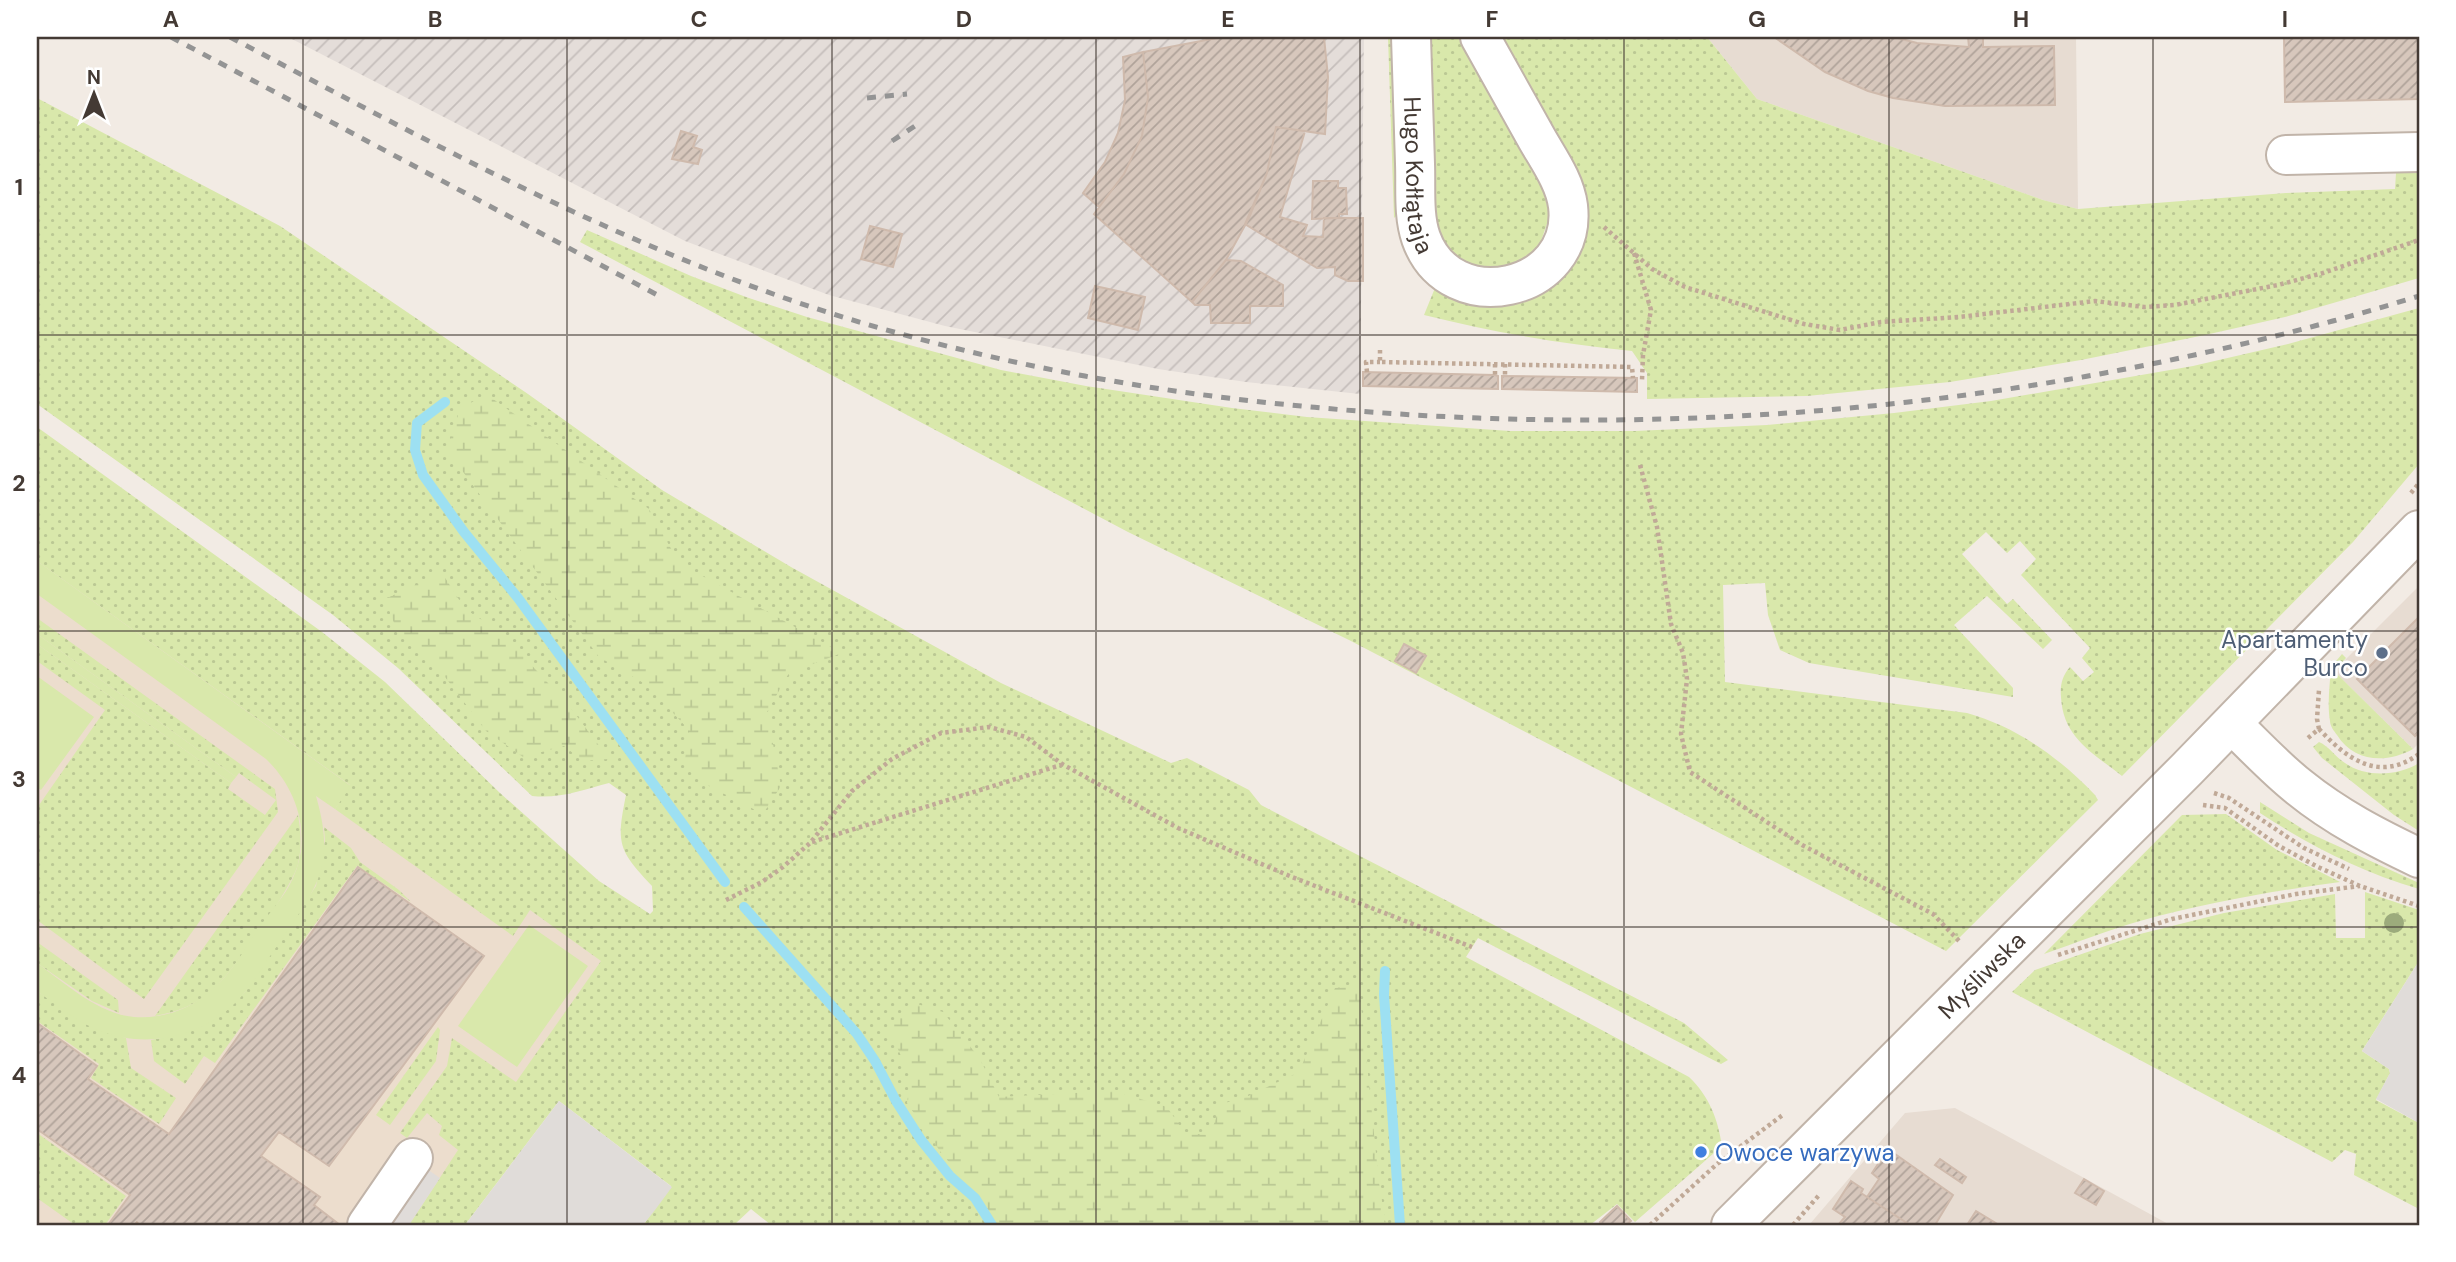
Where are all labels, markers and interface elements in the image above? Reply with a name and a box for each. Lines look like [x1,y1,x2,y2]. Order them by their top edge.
text: A [163,4,179,34]
text: B [428,4,442,34]
text: C [691,4,707,34]
text: D [956,4,972,34]
text: E [1221,4,1235,34]
text: F [1486,4,1499,34]
text: G [1748,4,1766,34]
text: H [2013,4,2029,34]
text: I [2282,4,2288,34]
north arrow [60,60,130,130]
text: N [87,65,101,90]
street label: Hugo Kołłątaja [1397,96,1441,259]
text: 1 [15,172,23,202]
text: 2 [12,468,26,498]
place label: Apartamenty Burco [2221,624,2368,683]
marker: Apartamenty Burco [2374,645,2390,661]
text: 3 [12,764,26,794]
street label: Myśliwska [1931,924,2032,1025]
text: 4 [12,1060,27,1090]
place label: Owoce warzywa [1715,1137,1895,1168]
marker: Owoce warzywa [1693,1144,1709,1160]

